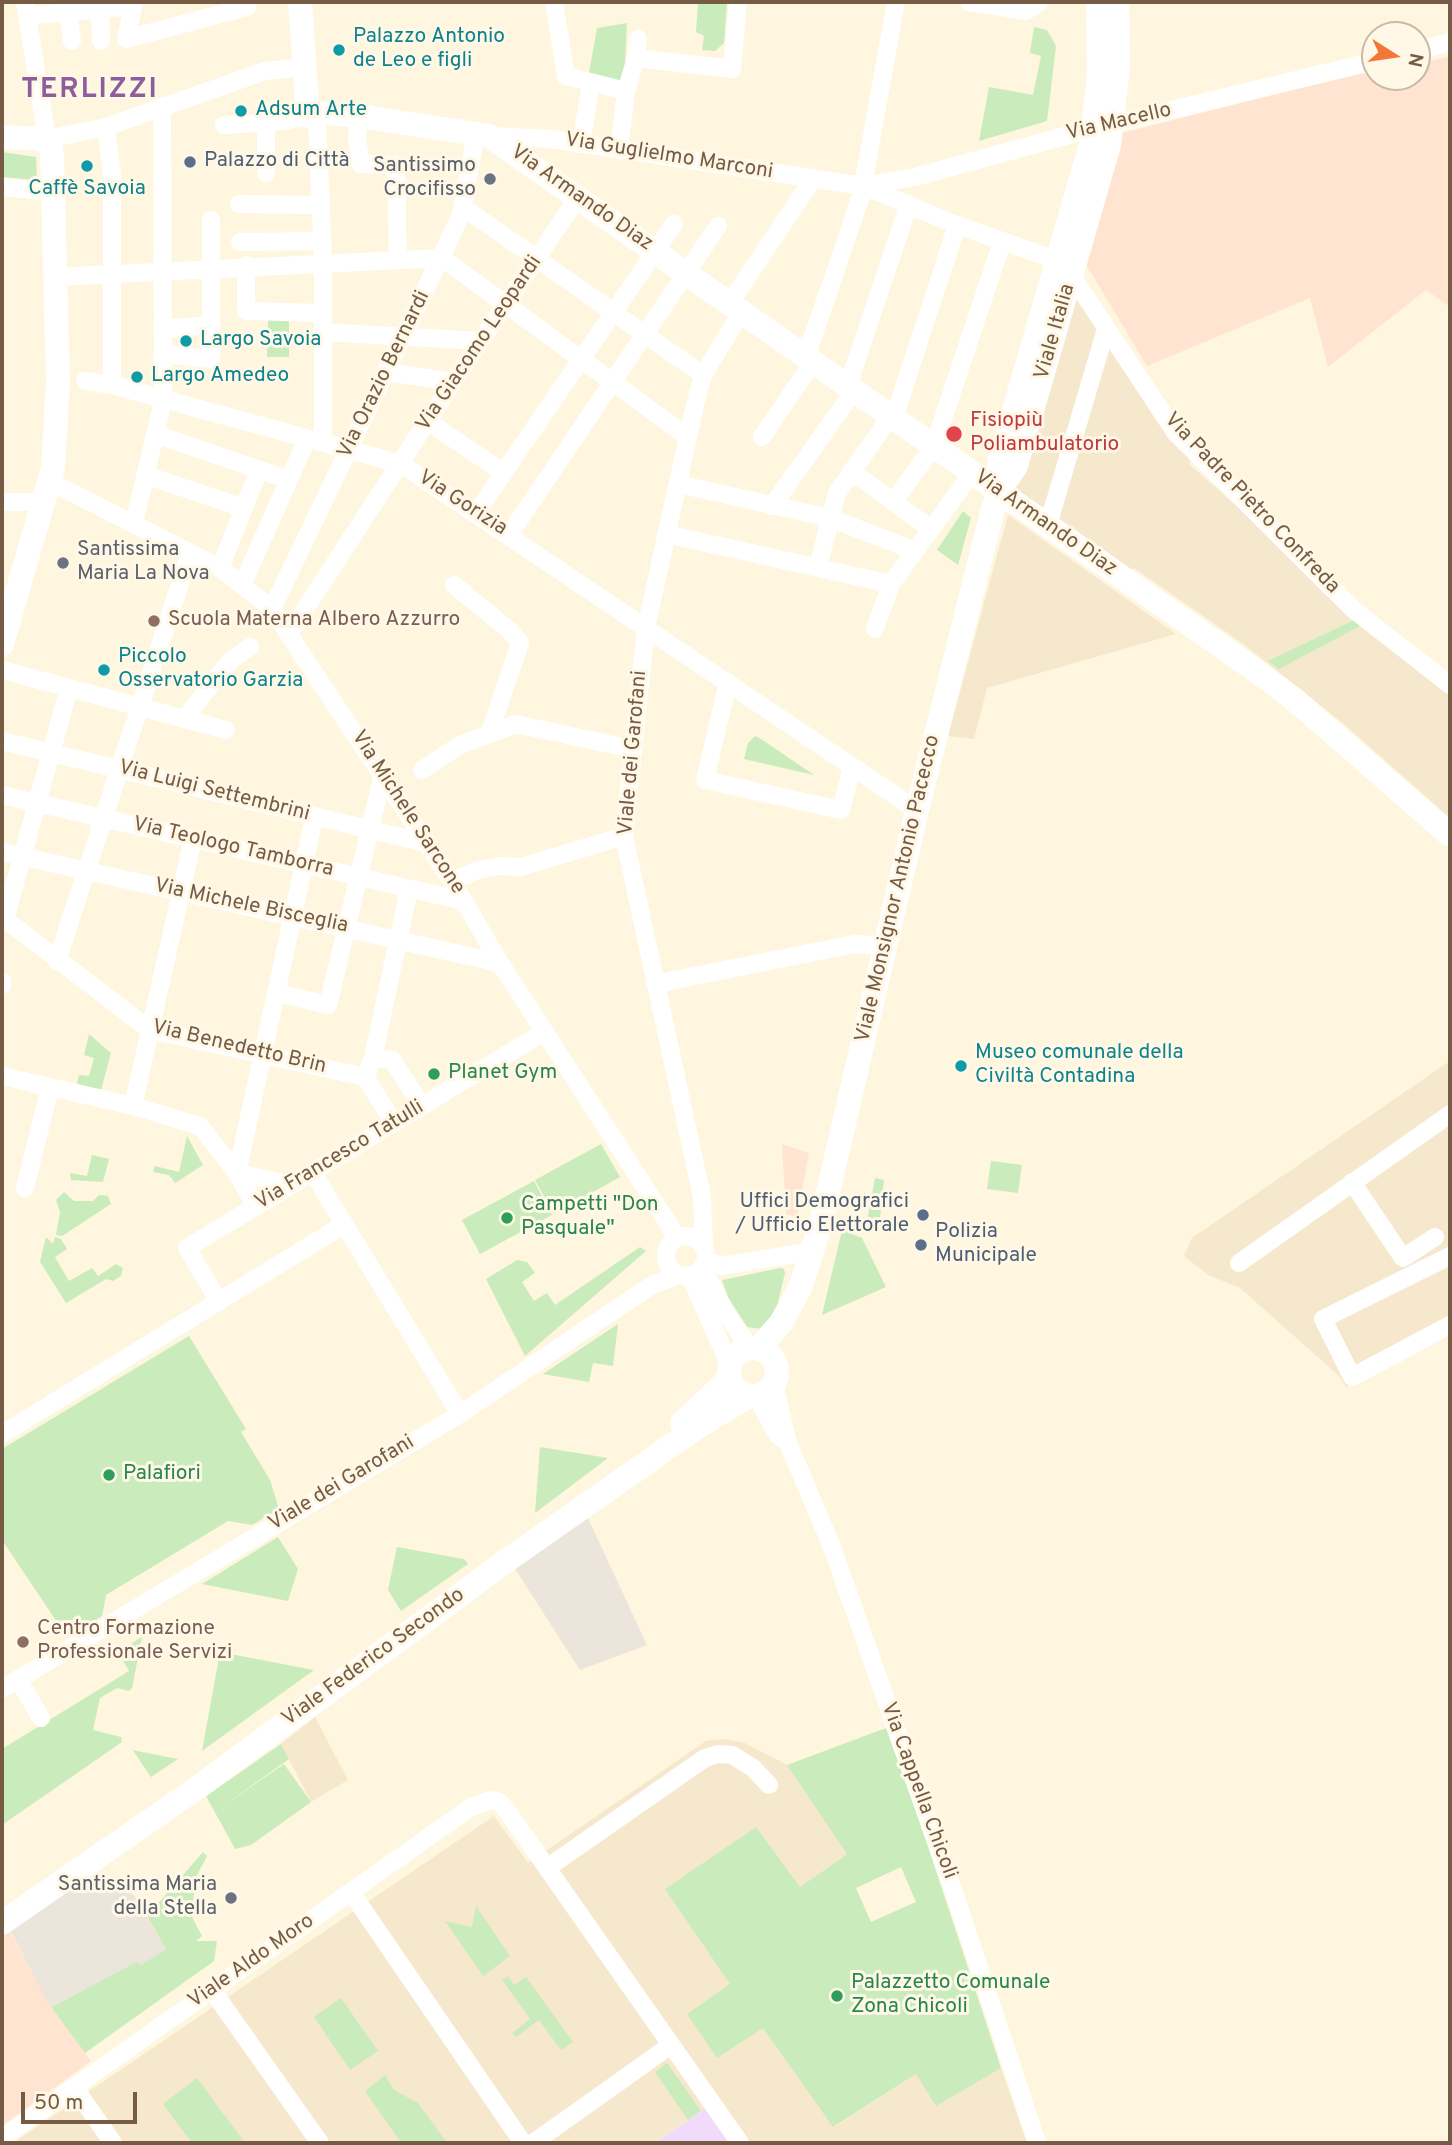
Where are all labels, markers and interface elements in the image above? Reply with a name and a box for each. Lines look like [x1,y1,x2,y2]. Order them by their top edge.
north arrow [1361,21,1431,91]
place label: Palazzo Antonio de Leo e figli [353,25,505,75]
marker: Palazzo Antonio de Leo e figli [331,42,347,58]
text: N [1401,51,1428,69]
district label: TERLIZZI [22,74,158,108]
place label: Adsum Arte [255,98,367,124]
street label: Via Macello [1064,99,1174,147]
marker: Adsum Arte [233,103,249,119]
street label: Via Guglielmo Marconi [563,128,775,186]
street label: Via Armando Diaz [505,140,657,258]
place label: Palazzo di Città [204,149,349,175]
marker: Palazzo di Città [182,154,198,170]
place label: Santissimo Crocifisso [373,154,476,204]
marker: Caffè Savoia [79,158,95,174]
marker: Santissimo Crocifisso [482,171,498,187]
place label: Caffè Savoia [28,177,146,203]
street label: Via Giacomo Leopardi [412,251,548,437]
street label: Viale Italia [1030,281,1082,383]
street label: Via Orazio Bernardi [333,287,437,463]
place label: Largo Savoia [200,328,321,354]
marker: Largo Savoia [178,333,194,349]
place label: Largo Amedeo [151,364,289,390]
marker: Largo Amedeo [129,369,145,385]
street label: Via Padre Pietro Confreda [1158,408,1344,600]
place label: Fisiopiù Poliambulatorio [970,409,1119,459]
marker: Fisiopiù Poliambulatorio [944,424,964,444]
street label: Via Armando Diaz [969,465,1121,583]
street label: Via Gorizia [413,466,511,542]
place label: Santissima Maria La Nova [77,538,210,588]
marker: Santissima Maria La Nova [55,555,71,571]
place label: Scuola Materna Albero Azzurro [168,608,460,634]
marker: Scuola Materna Albero Azzurro [146,613,162,629]
place label: Piccolo Osservatorio Garzia [118,645,303,695]
marker: Piccolo Osservatorio Garzia [96,662,112,678]
street label: Viale dei Garofani [614,669,654,837]
street label: Via Michele Sarcone [345,726,469,900]
street label: Viale Monsignor Antonio Pacecco [851,733,947,1045]
street label: Via Luigi Settembrini [116,756,312,828]
street label: Via Teologo Tamborra [130,813,336,883]
street label: Via Michele Bisceglia [152,874,350,940]
street label: Via Benedetto Brin [149,1016,329,1080]
place label: Museo comunale della Civiltà Contadina [975,1041,1184,1091]
marker: Museo comunale della Civiltà Contadina [953,1058,969,1074]
place label: Planet Gym [448,1061,557,1087]
marker: Planet Gym [426,1066,442,1082]
street label: Via Francesco Tatulli [251,1096,429,1216]
place label: Uffici Demografici / Ufficio Elettorale [736,1190,909,1240]
place label: Campetti "Don Pasquale" [521,1193,659,1243]
marker: Uffici Demografici / Ufficio Elettorale [915,1207,931,1223]
marker: Campetti "Don Pasquale" [499,1210,515,1226]
place label: Polizia Municipale [935,1220,1037,1270]
marker: Polizia Municipale [913,1237,929,1253]
street label: Viale dei Garofani [265,1431,419,1537]
place label: Palafiori [123,1462,201,1488]
marker: Palafiori [101,1467,117,1483]
street label: Viale Federico Secondo [278,1583,470,1733]
place label: Centro Formazione Professionale Servizi [37,1617,232,1667]
marker: Centro Formazione Professionale Servizi [15,1634,31,1650]
street label: Via Cappella Chicoli [874,1699,962,1883]
place label: Santissima Maria della Stella [58,1873,217,1923]
marker: Santissima Maria della Stella [223,1890,239,1906]
street label: Viale Aldo Moro [184,1909,320,2015]
place label: Palazzetto Comunale Zona Chicoli [851,1971,1050,2021]
marker: Palazzetto Comunale Zona Chicoli [829,1988,845,2004]
scale bar [24,2078,140,2122]
text: 50 m [34,2090,83,2117]

